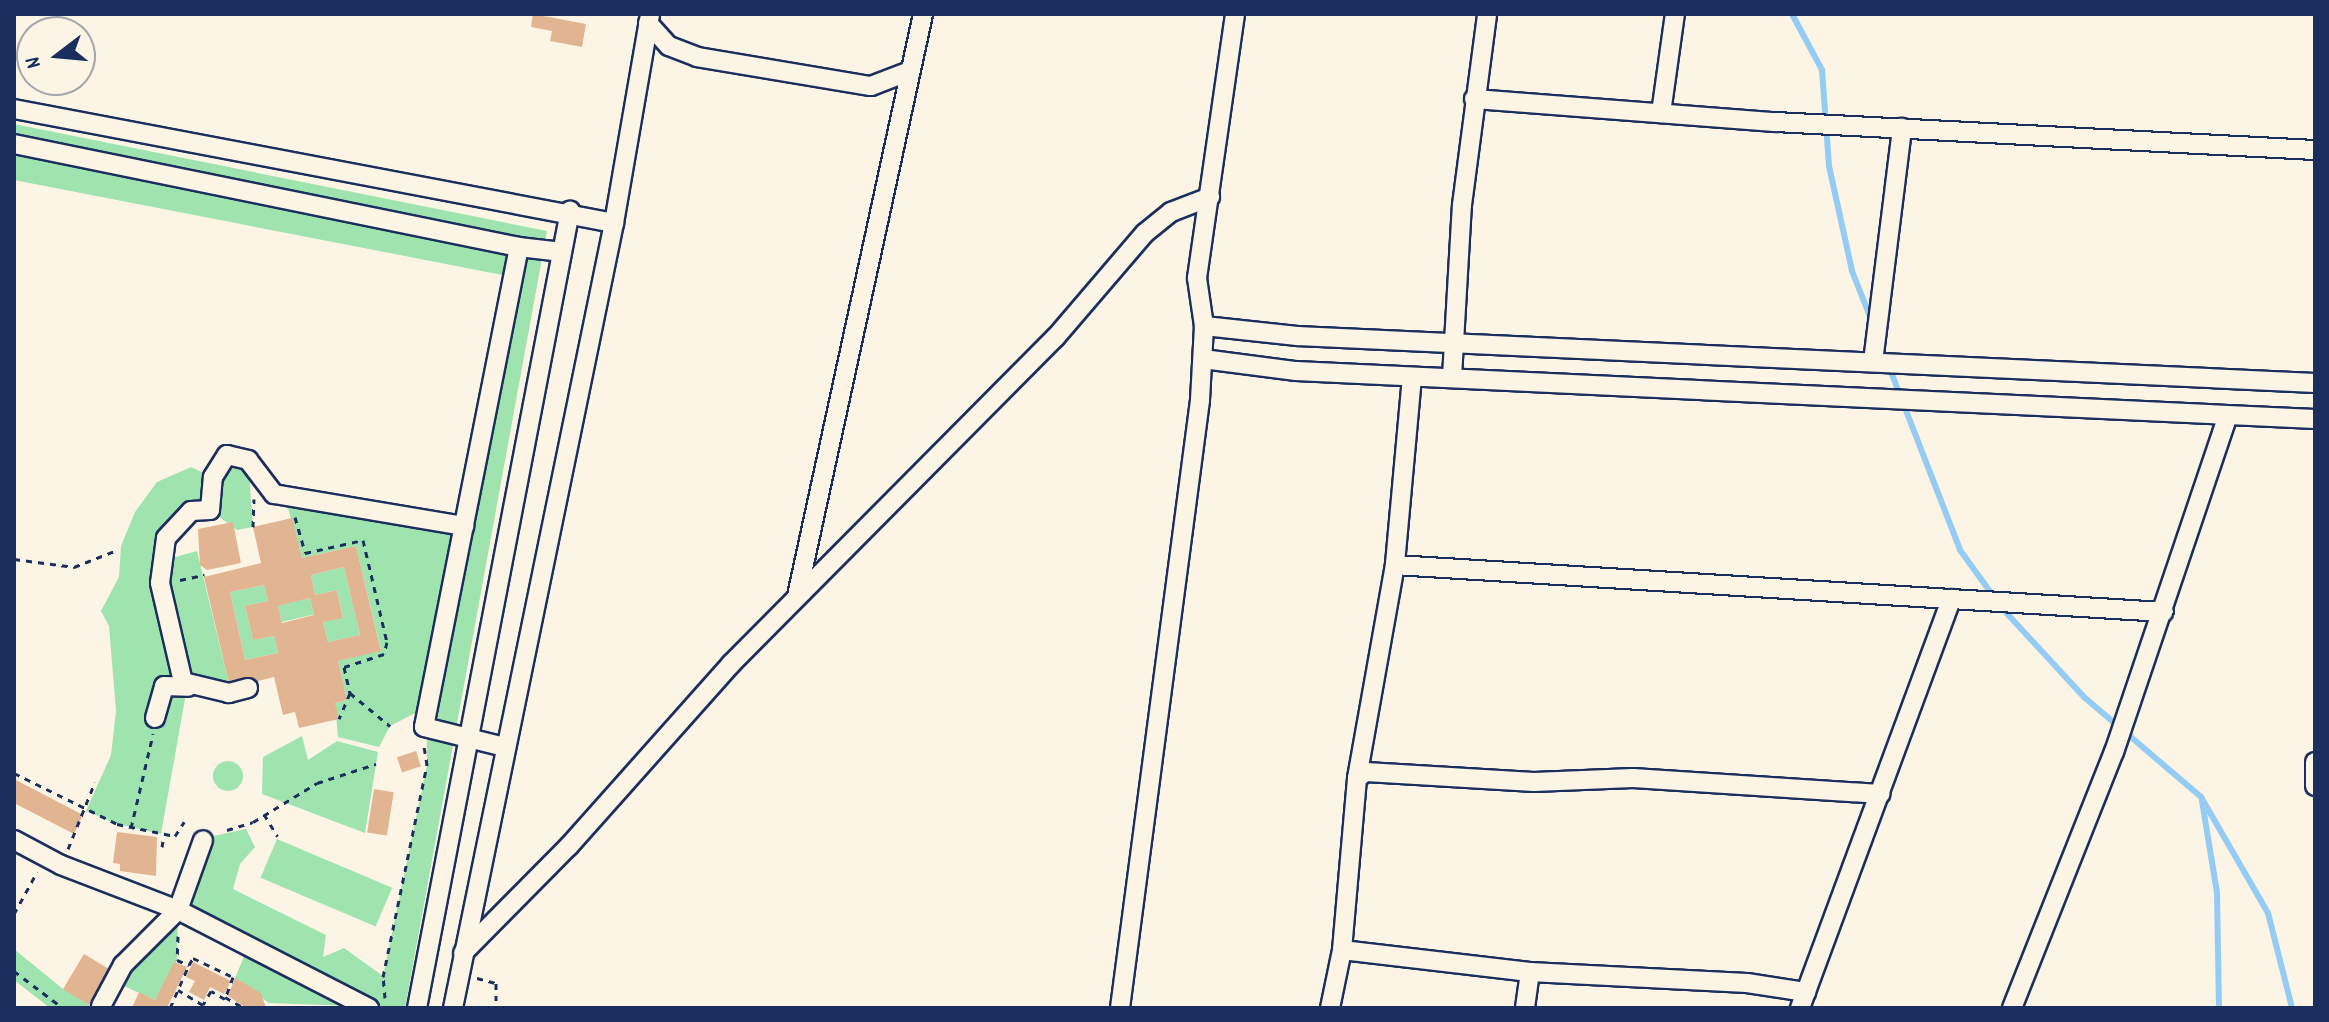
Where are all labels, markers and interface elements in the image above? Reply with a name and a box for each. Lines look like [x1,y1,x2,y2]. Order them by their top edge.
north arrow [16,16,96,96]
text: N [18,53,51,72]

